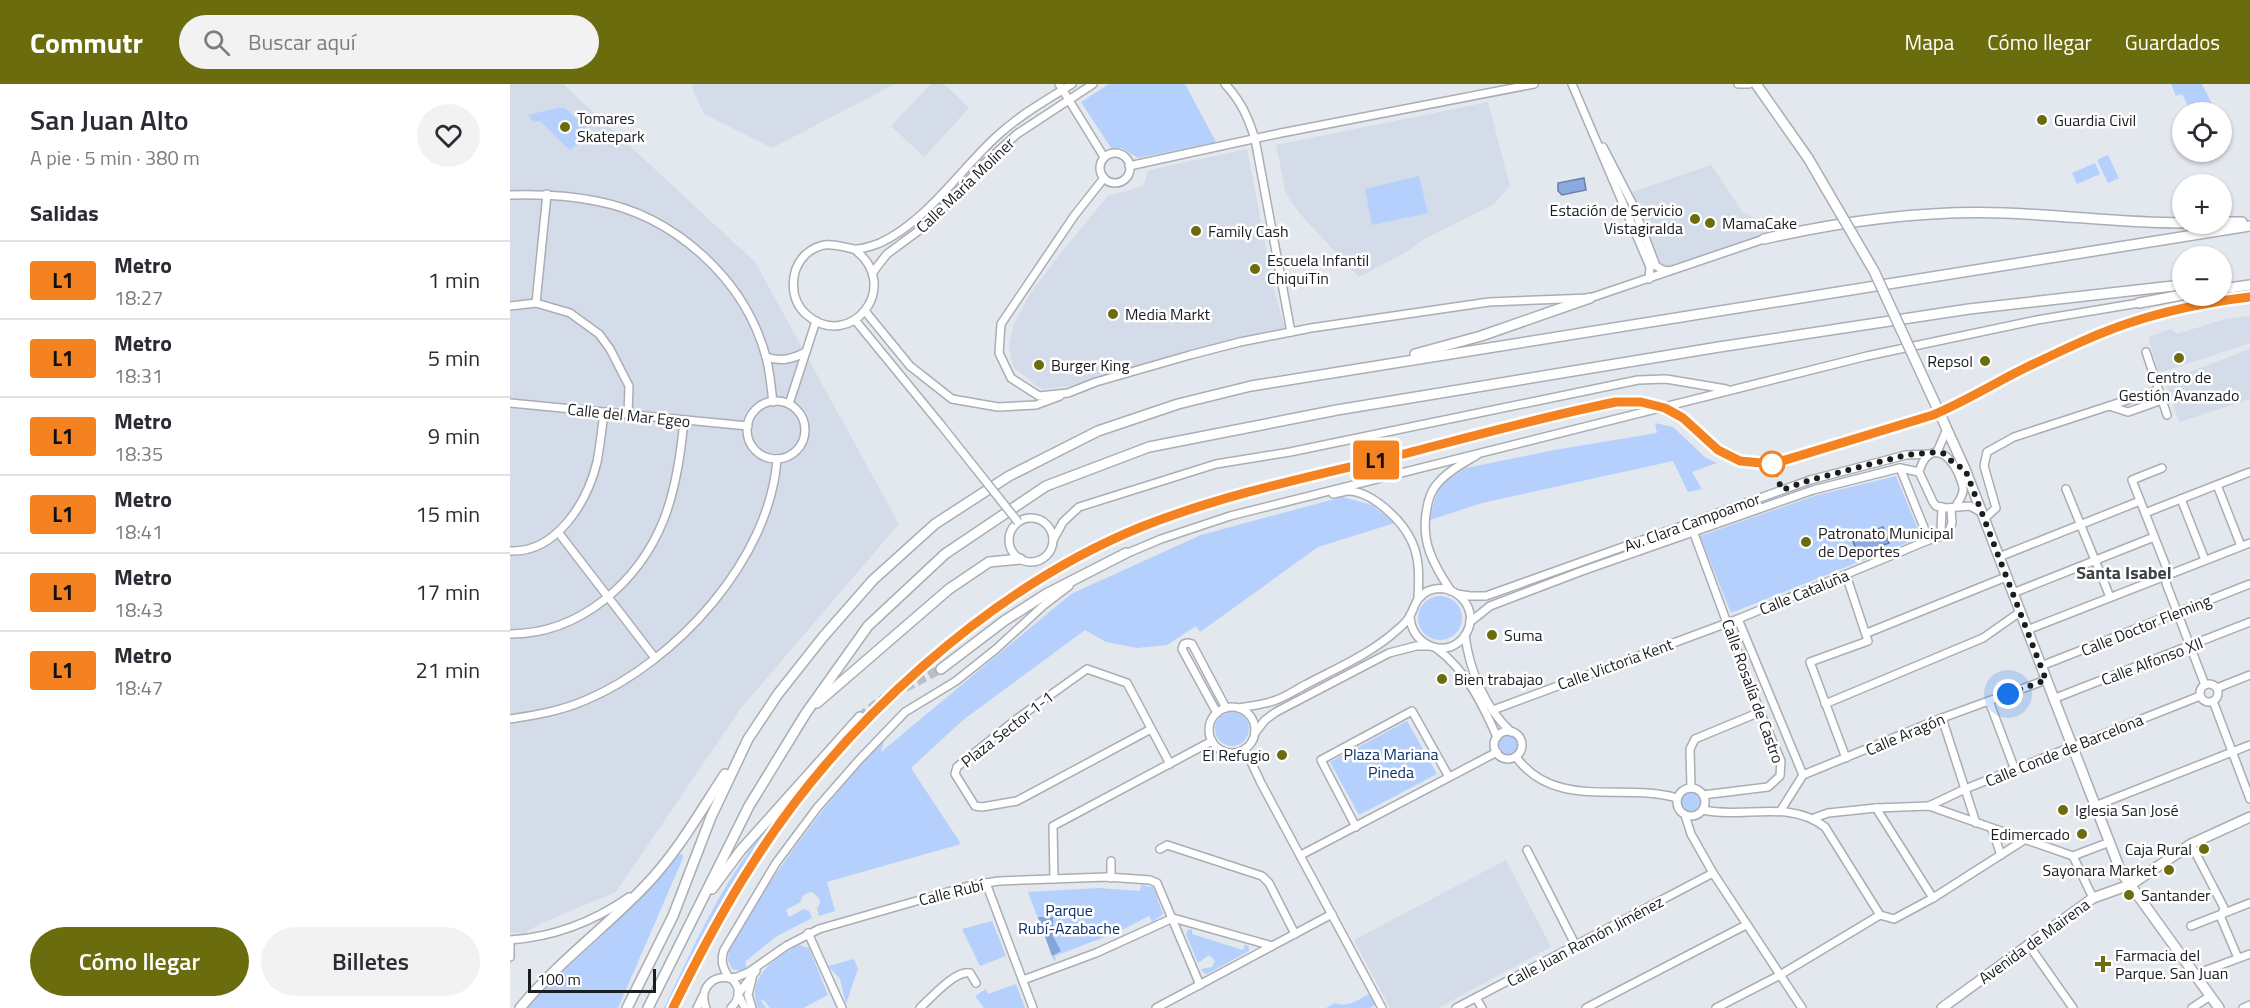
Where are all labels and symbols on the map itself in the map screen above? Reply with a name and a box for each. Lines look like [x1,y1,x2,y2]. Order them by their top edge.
place label: Tomares Skatepark [577,106,645,148]
place label: Guardia Civil [2054,108,2136,132]
marker: Guardia Civil [2035,113,2049,127]
marker: Tomares Skatepark [558,120,572,134]
street label: Calle María Moliner [910,131,1020,238]
place label: Estación de Servicio Vistagiralda [1550,198,1683,240]
place label: MamaCake [1722,211,1797,235]
marker: Estación de Servicio Vistagiralda [1688,212,1702,226]
marker: MamaCake [1703,216,1717,230]
place label: Family Cash [1208,219,1288,243]
marker: Family Cash [1189,224,1203,238]
place label: Escuela Infantil ChiquiTin [1267,248,1369,290]
marker: Escuela Infantil ChiquiTin [1248,262,1262,276]
place label: Media Markt [1125,302,1211,326]
marker: Media Markt [1106,307,1120,321]
place label: Repsol [1927,349,1973,373]
marker: Centro de Gestión Avanzado [2172,351,2186,365]
place label: Burger King [1051,353,1130,377]
marker: Repsol [1978,354,1992,368]
marker: Burger King [1032,358,1046,372]
place label: Centro de Gestión Avanzado [2119,365,2239,407]
street label: Calle del Mar Egeo [566,397,692,433]
line badge: L1 [1349,440,1403,479]
unlabelled marker [1759,451,1785,477]
street label: Av. Clara Campoamor [1621,486,1764,558]
place label: Patronato Municipal de Deportes [1818,521,1954,563]
marker: Patronato Municipal de Deportes [1799,535,1813,549]
district label: Santa Isabel [2076,559,2172,586]
street label: Calle Cataluña [1756,563,1852,621]
street label: Calle Doctor Fleming [2077,588,2215,662]
street label: Calle Rosalía de Castro [1716,616,1790,766]
place label: Suma [1504,623,1543,647]
marker: Suma [1485,628,1499,642]
street label: Calle Alfonso XII [2098,631,2206,691]
street label: Calle Victoria Kent [1554,632,1676,696]
place label: Bien trabajao [1454,667,1543,691]
marker: Bien trabajao [1435,672,1449,686]
your location [1993,679,2023,709]
street label: Plaza Sector 1-1 [956,685,1058,773]
street label: Calle Aragón [1862,707,1948,761]
street label: Calle Conde de Barcelona [1981,707,2147,793]
park label: Plaza Mariana Pineda [1343,742,1439,784]
place label: El Refugio [1202,743,1270,767]
marker: El Refugio [1275,748,1289,762]
place label: Iglesia San José [2075,798,2179,822]
marker: Iglesia San José [2056,803,2070,817]
place label: Edimercado [1991,822,2070,846]
marker: Edimercado [2075,827,2089,841]
place label: Caja Rural [2125,837,2192,861]
marker: Caja Rural [2197,842,2211,856]
place label: Sayonara Market [2043,858,2157,882]
marker: Sayonara Market [2162,863,2176,877]
street label: Calle Rubí [916,872,987,912]
place label: Santander [2141,883,2211,907]
marker: Santander [2122,888,2136,902]
street label: Calle Juan Ramón Jiménez [1502,889,1668,993]
street label: Avenida de Mairena [1974,892,2094,990]
park label: Parque Rubí-Azabache [1018,898,1120,940]
place label: Farmacia del Parque. San Juan [2115,943,2228,985]
marker: Farmacia del Parque. San Juan [2096,957,2110,971]
scale bar [528,966,656,994]

